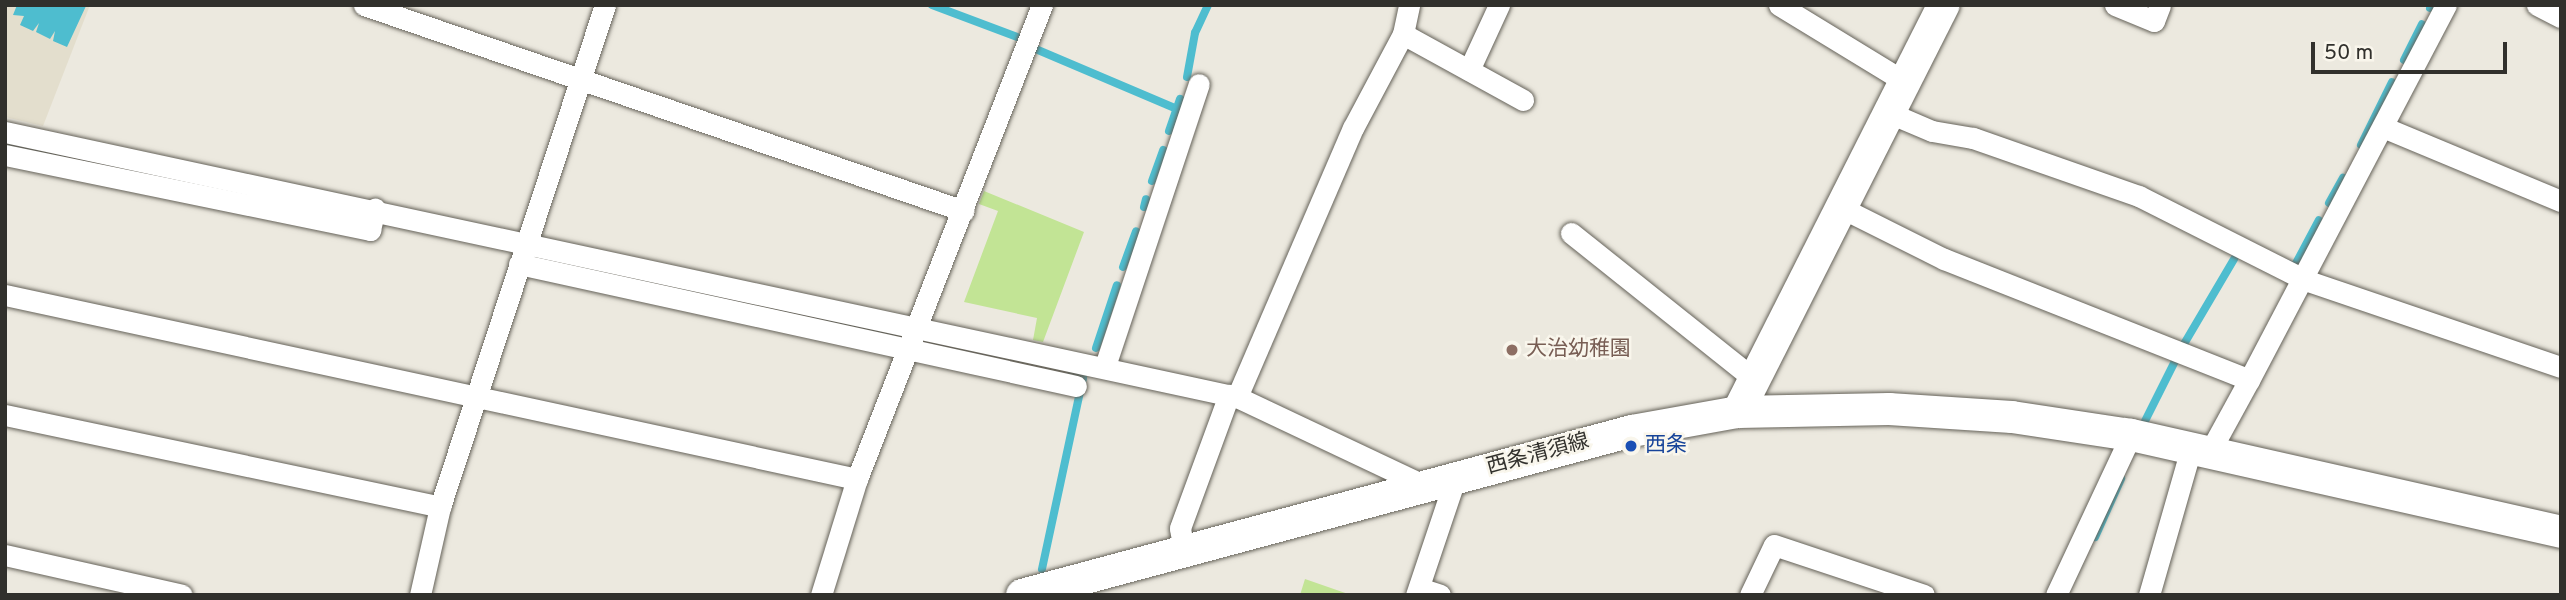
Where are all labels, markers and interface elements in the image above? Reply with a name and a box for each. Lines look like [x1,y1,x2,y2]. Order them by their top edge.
scale bar [2314,28,2510,72]
text: 50 m [2324,40,2373,67]
place label: 大治幼稚園 [1526,337,1631,363]
marker: 大治幼稚園 [1504,342,1520,358]
street label: 西条清須線 [1484,429,1592,481]
place label: 西条 [1645,433,1687,459]
marker: 西条 [1623,438,1639,454]

